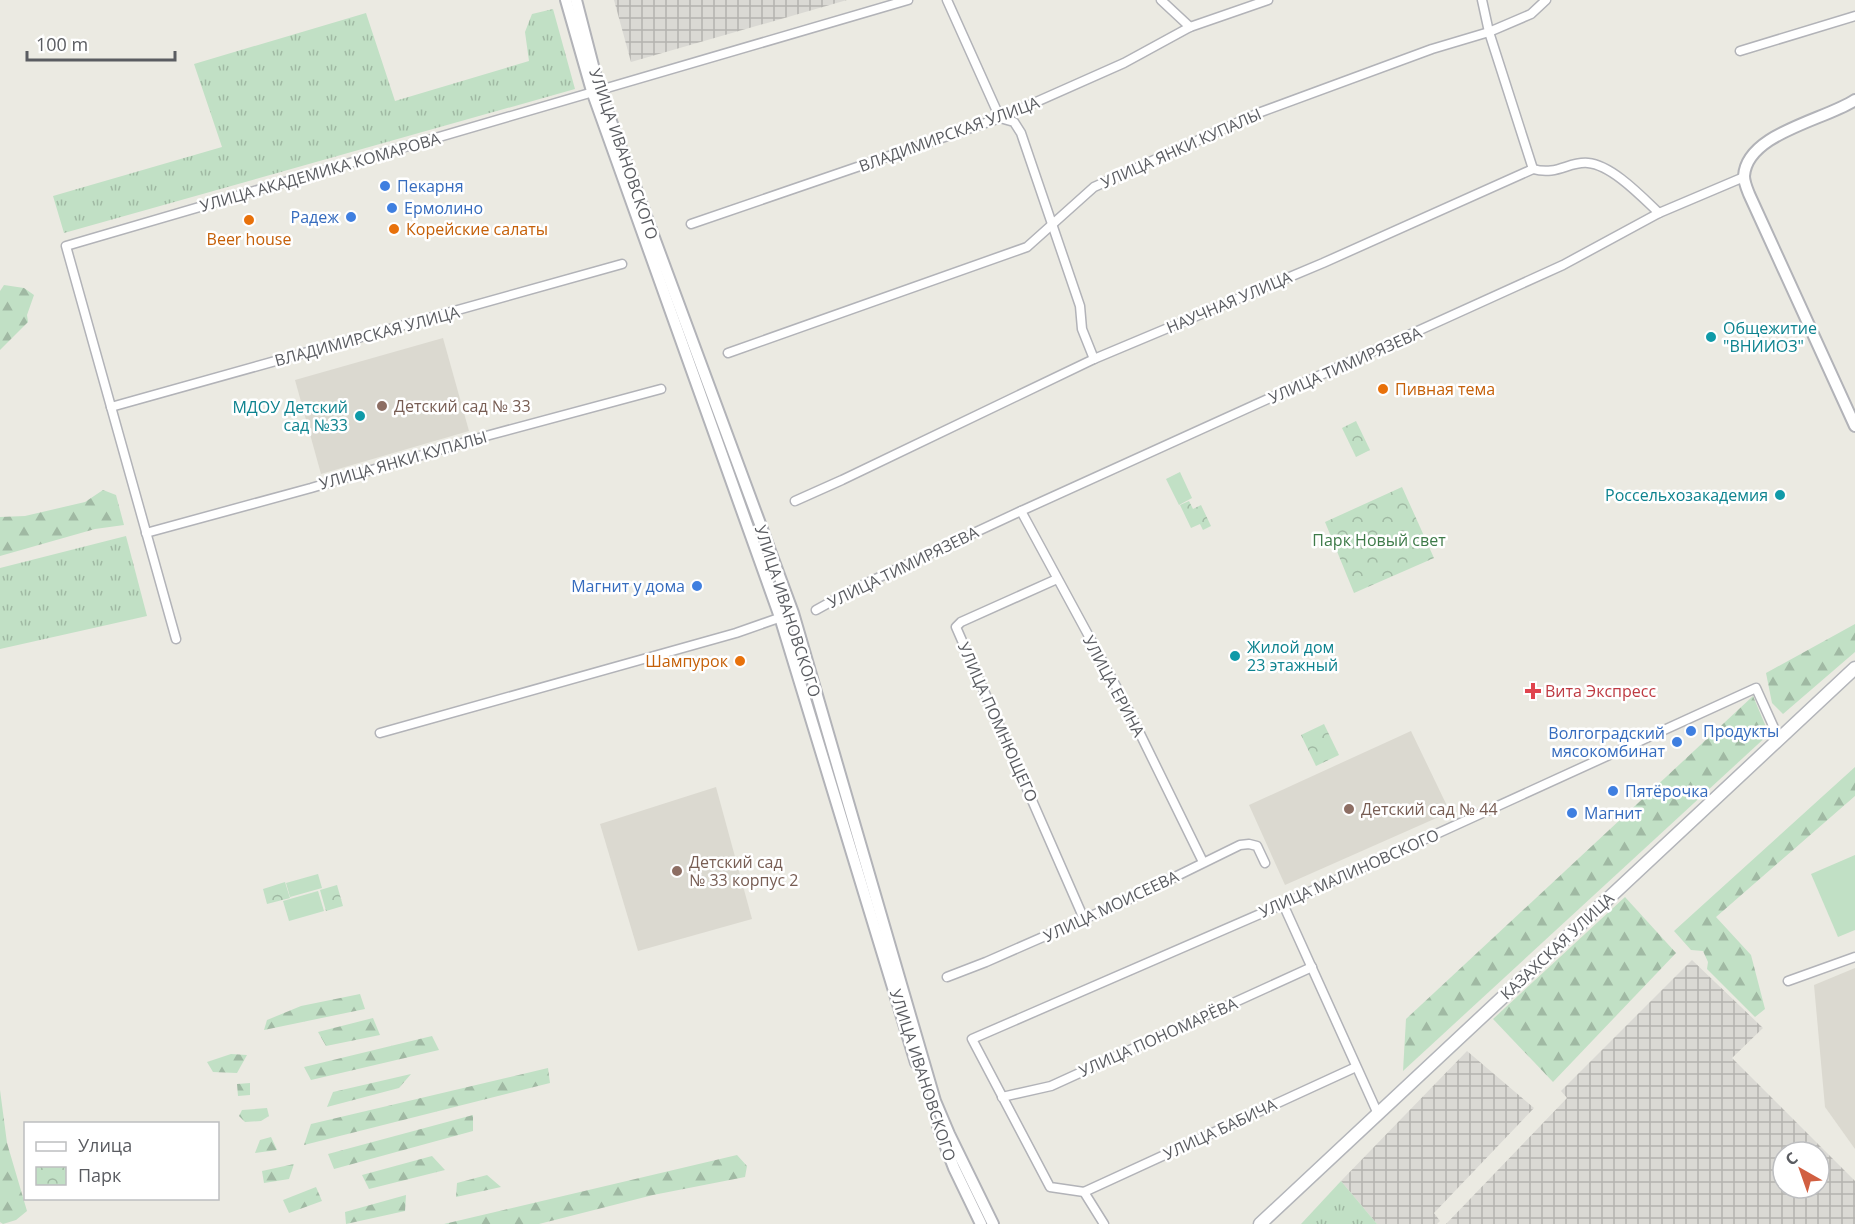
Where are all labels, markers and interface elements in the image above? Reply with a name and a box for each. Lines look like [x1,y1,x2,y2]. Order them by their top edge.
scale bar [27,24,176,62]
text: 100 m [36,32,88,56]
street label: УЛИЦА ИВАНОВСКОГО [584,66,664,242]
street label: ВЛАДИМИРСКАЯ УЛИЦА [856,91,1043,177]
street label: УЛИЦА ЯНКИ КУПАЛЫ [1097,103,1265,193]
street label: УЛИЦА АКАДЕМИКА КОМАРОВА [197,127,444,217]
place label: Пекарня [397,175,464,197]
marker: Пекарня [378,179,392,193]
place label: Ермолино [404,197,483,219]
marker: Ермолино [385,201,399,215]
place label: Радеж [291,206,339,228]
marker: Радеж [344,210,358,224]
marker: Beer house [242,213,256,227]
place label: Корейские салаты [406,218,548,240]
marker: Корейские салаты [387,222,401,236]
place label: Beer house [207,228,291,250]
street label: НАУЧНАЯ УЛИЦА [1163,265,1296,338]
street label: ВЛАДИМИРСКАЯ УЛИЦА [272,301,463,371]
place label: Общежитие "ВНИИОЗ" [1723,317,1817,357]
street label: УЛИЦА ТИМИРЯЗЕВА [1265,321,1426,409]
marker: Общежитие "ВНИИОЗ" [1704,330,1718,344]
place label: Пивная тема [1395,378,1495,400]
marker: Пивная тема [1376,382,1390,396]
place label: Детский сад № 33 [394,395,531,417]
place label: МДОУ Детский сад №33 [232,396,348,436]
marker: Детский сад № 33 [375,399,389,413]
marker: МДОУ Детский сад №33 [353,409,367,423]
street label: УЛИЦА ЯНКИ КУПАЛЫ [317,426,489,494]
place label: Россельхозакадемия [1605,484,1768,506]
marker: Россельхозакадемия [1773,488,1787,502]
street label: УЛИЦА ТИМИРЯЗЕВА [824,520,983,613]
street label: УЛИЦА ИВАНОВСКОГО [750,522,826,700]
park label: Парк Новый свет [1312,529,1446,551]
place label: Магнит у дома [571,575,685,597]
marker: Магнит у дома [690,579,704,593]
street label: УЛИЦА ЕРИНА [1078,631,1150,741]
place label: Жилой дом 23 этажный [1247,636,1338,676]
street label: УЛИЦА ПОМНЮЩЕГО [953,639,1043,805]
marker: Жилой дом 23 этажный [1228,649,1242,663]
place label: Шампурок [645,650,729,672]
marker: Шампурок [733,654,747,668]
place label: Вита Экспресс [1545,680,1656,702]
marker: Вита Экспресс [1526,684,1540,698]
place label: Продукты [1703,720,1779,742]
place label: Волгоградский мясокомбинат [1548,722,1665,762]
marker: Продукты [1684,724,1698,738]
marker: Волгоградский мясокомбинат [1670,735,1684,749]
place label: Пятёрочка [1625,780,1708,802]
marker: Пятёрочка [1606,784,1620,798]
place label: Детский сад № 44 [1361,798,1498,820]
marker: Детский сад № 44 [1342,802,1356,816]
place label: Магнит [1584,802,1642,824]
marker: Магнит [1565,806,1579,820]
street label: УЛИЦА МАЛИНОВСКОГО [1255,823,1443,923]
place label: Детский сад № 33 корпус 2 [689,851,799,891]
marker: Детский сад № 33 корпус 2 [670,864,684,878]
street label: УЛИЦА МОИСЕЕВА [1040,865,1183,947]
street label: КАЗАХСКАЯ УЛИЦА [1495,887,1619,1005]
street label: УЛИЦА ИВАНОВСКОГО [885,986,961,1164]
street label: УЛИЦА ПОНОМАРЁВА [1075,992,1241,1082]
street label: УЛИЦА БАБИЧА [1160,1093,1281,1165]
legend [24,1122,219,1200]
text: Улица [78,1133,132,1157]
north arrow [1771,1140,1831,1200]
text: С [1780,1147,1802,1170]
text: Парк [78,1163,122,1187]

